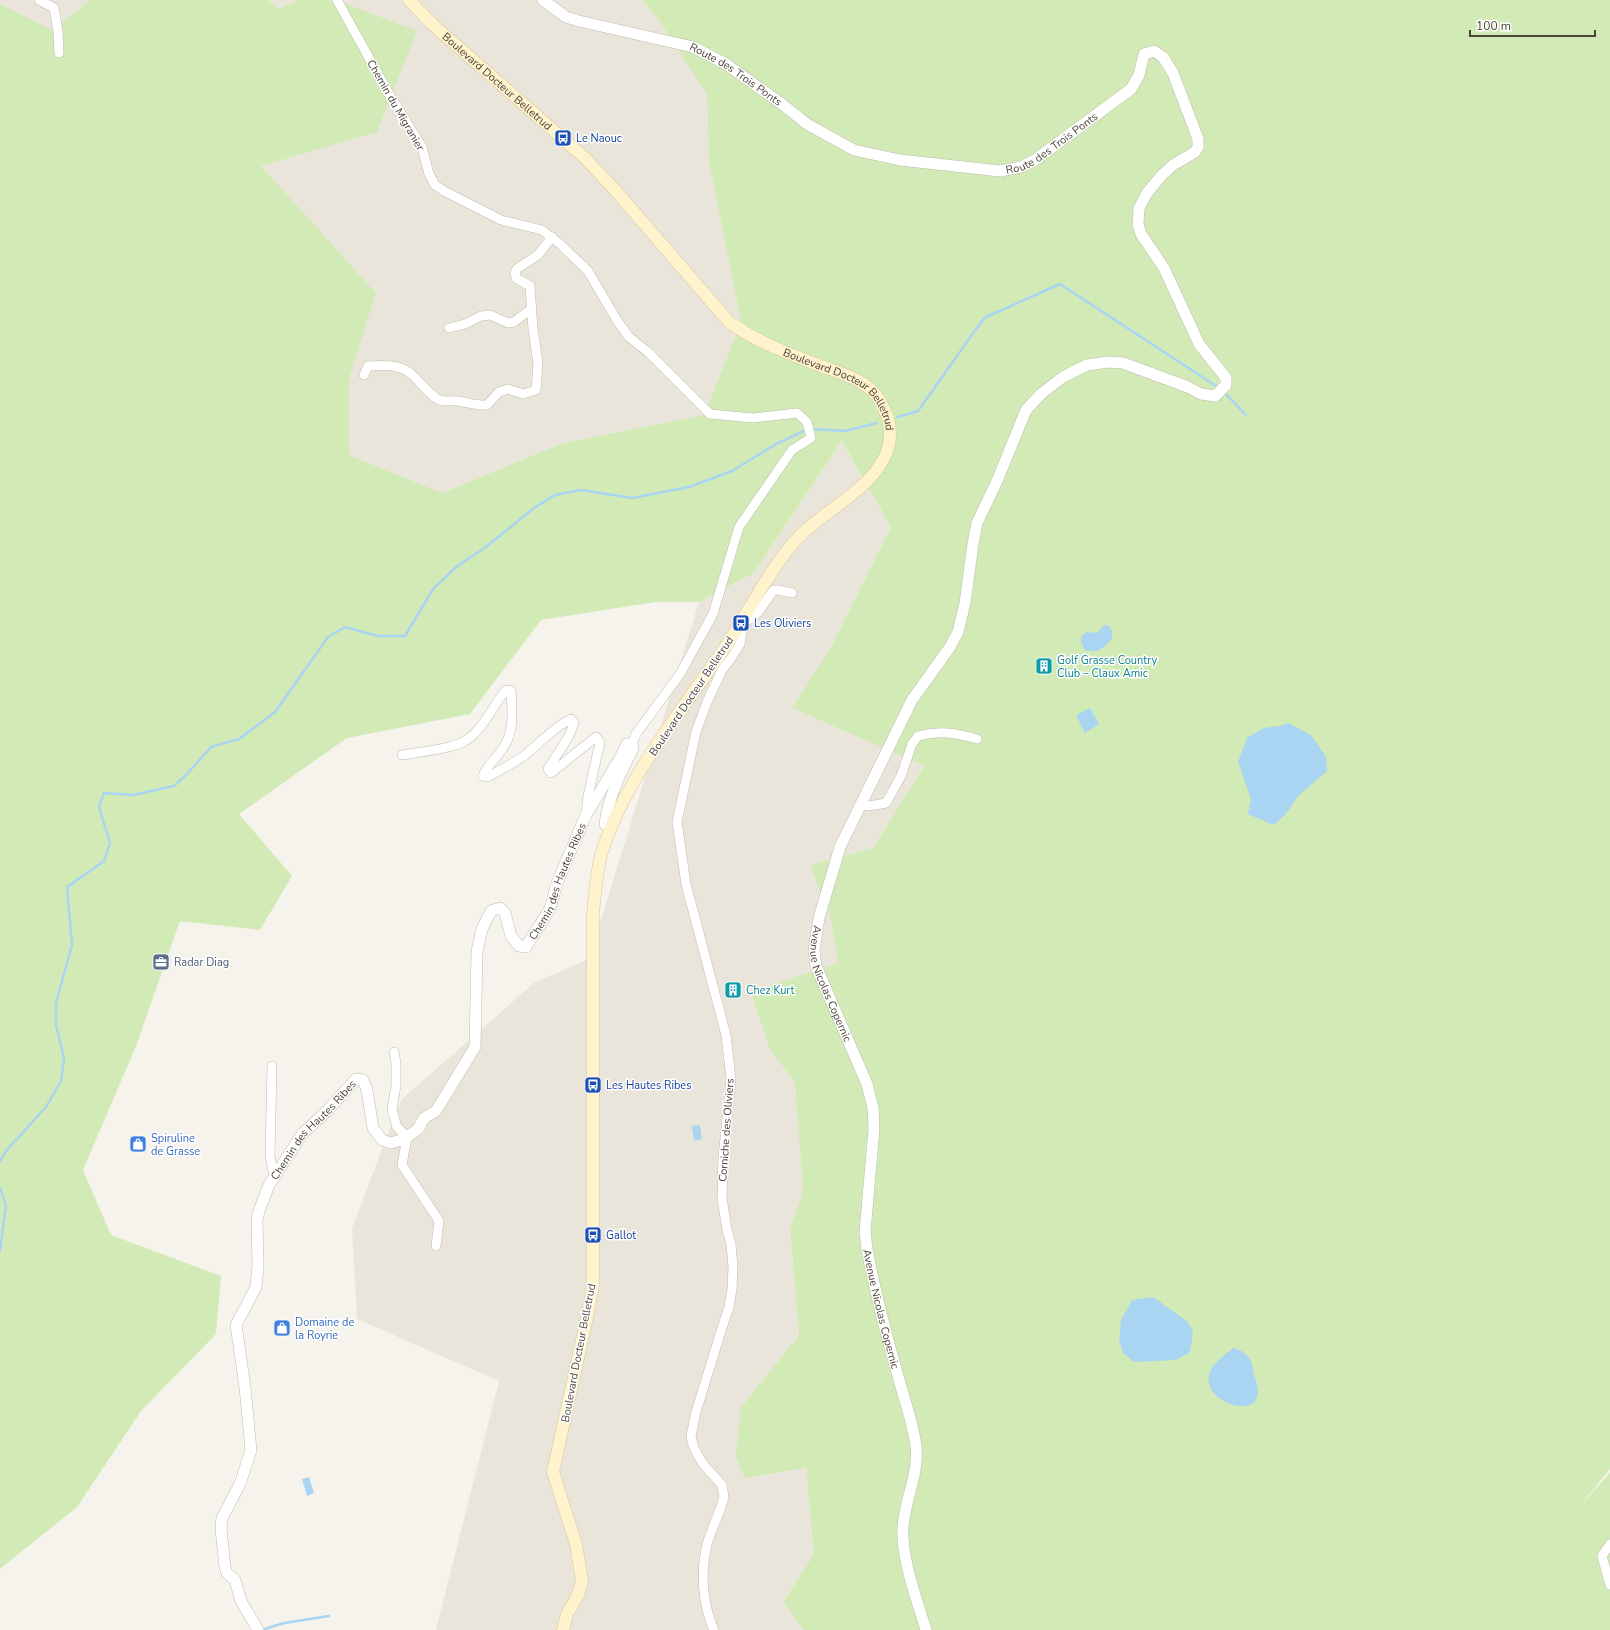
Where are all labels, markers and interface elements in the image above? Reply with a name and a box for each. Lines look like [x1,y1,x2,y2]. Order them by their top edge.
scale bar [1470,12,1595,38]
text: 100 m [1476,18,1511,34]
street label: Boulevard Docteur Belletrud [439,29,555,134]
street label: Route des Trois Ponts [687,40,785,110]
street label: Chemin du Migranier [363,57,428,154]
street label: Route des Trois Ponts [1005,109,1101,178]
bus stop icon: Le Naouc [553,128,573,148]
place label: Le Naouc [576,131,622,146]
street label: Boulevard Docteur Belletrud [781,345,897,431]
bus stop icon: Les Oliviers [731,613,751,633]
place label: Les Oliviers [754,616,811,631]
street label: Boulevard Docteur Belletrud [646,634,737,759]
place label: Golf Grasse Country Club – Claux Amic [1057,653,1157,681]
building icon: Golf Grasse Country Club – Claux Amic [1034,656,1054,676]
street label: Chemin des Hautes Ribes [525,821,590,943]
street label: Avenue Nicolas Copernic [806,924,855,1044]
office icon: Radar Diag [151,952,171,972]
place label: Radar Diag [174,955,229,970]
building icon: Chez Kurt [723,980,743,1000]
place label: Chez Kurt [746,983,795,998]
bus stop icon: Les Hautes Ribes [583,1075,603,1095]
street label: Chemin des Hautes Ribes [267,1077,360,1183]
place label: Les Hautes Ribes [606,1078,692,1093]
street label: Corniche des Oliviers [715,1078,738,1182]
place label: Spiruline de Grasse [151,1131,200,1159]
shop icon: Spiruline de Grasse [128,1134,148,1154]
bus stop icon: Gallot [583,1225,603,1245]
place label: Gallot [606,1228,636,1243]
street label: Avenue Nicolas Copernic [859,1248,903,1371]
street label: Boulevard Docteur Belletrud [558,1282,599,1424]
place label: Domaine de la Royrie [295,1315,354,1343]
shop icon: Domaine de la Royrie [272,1318,292,1338]

